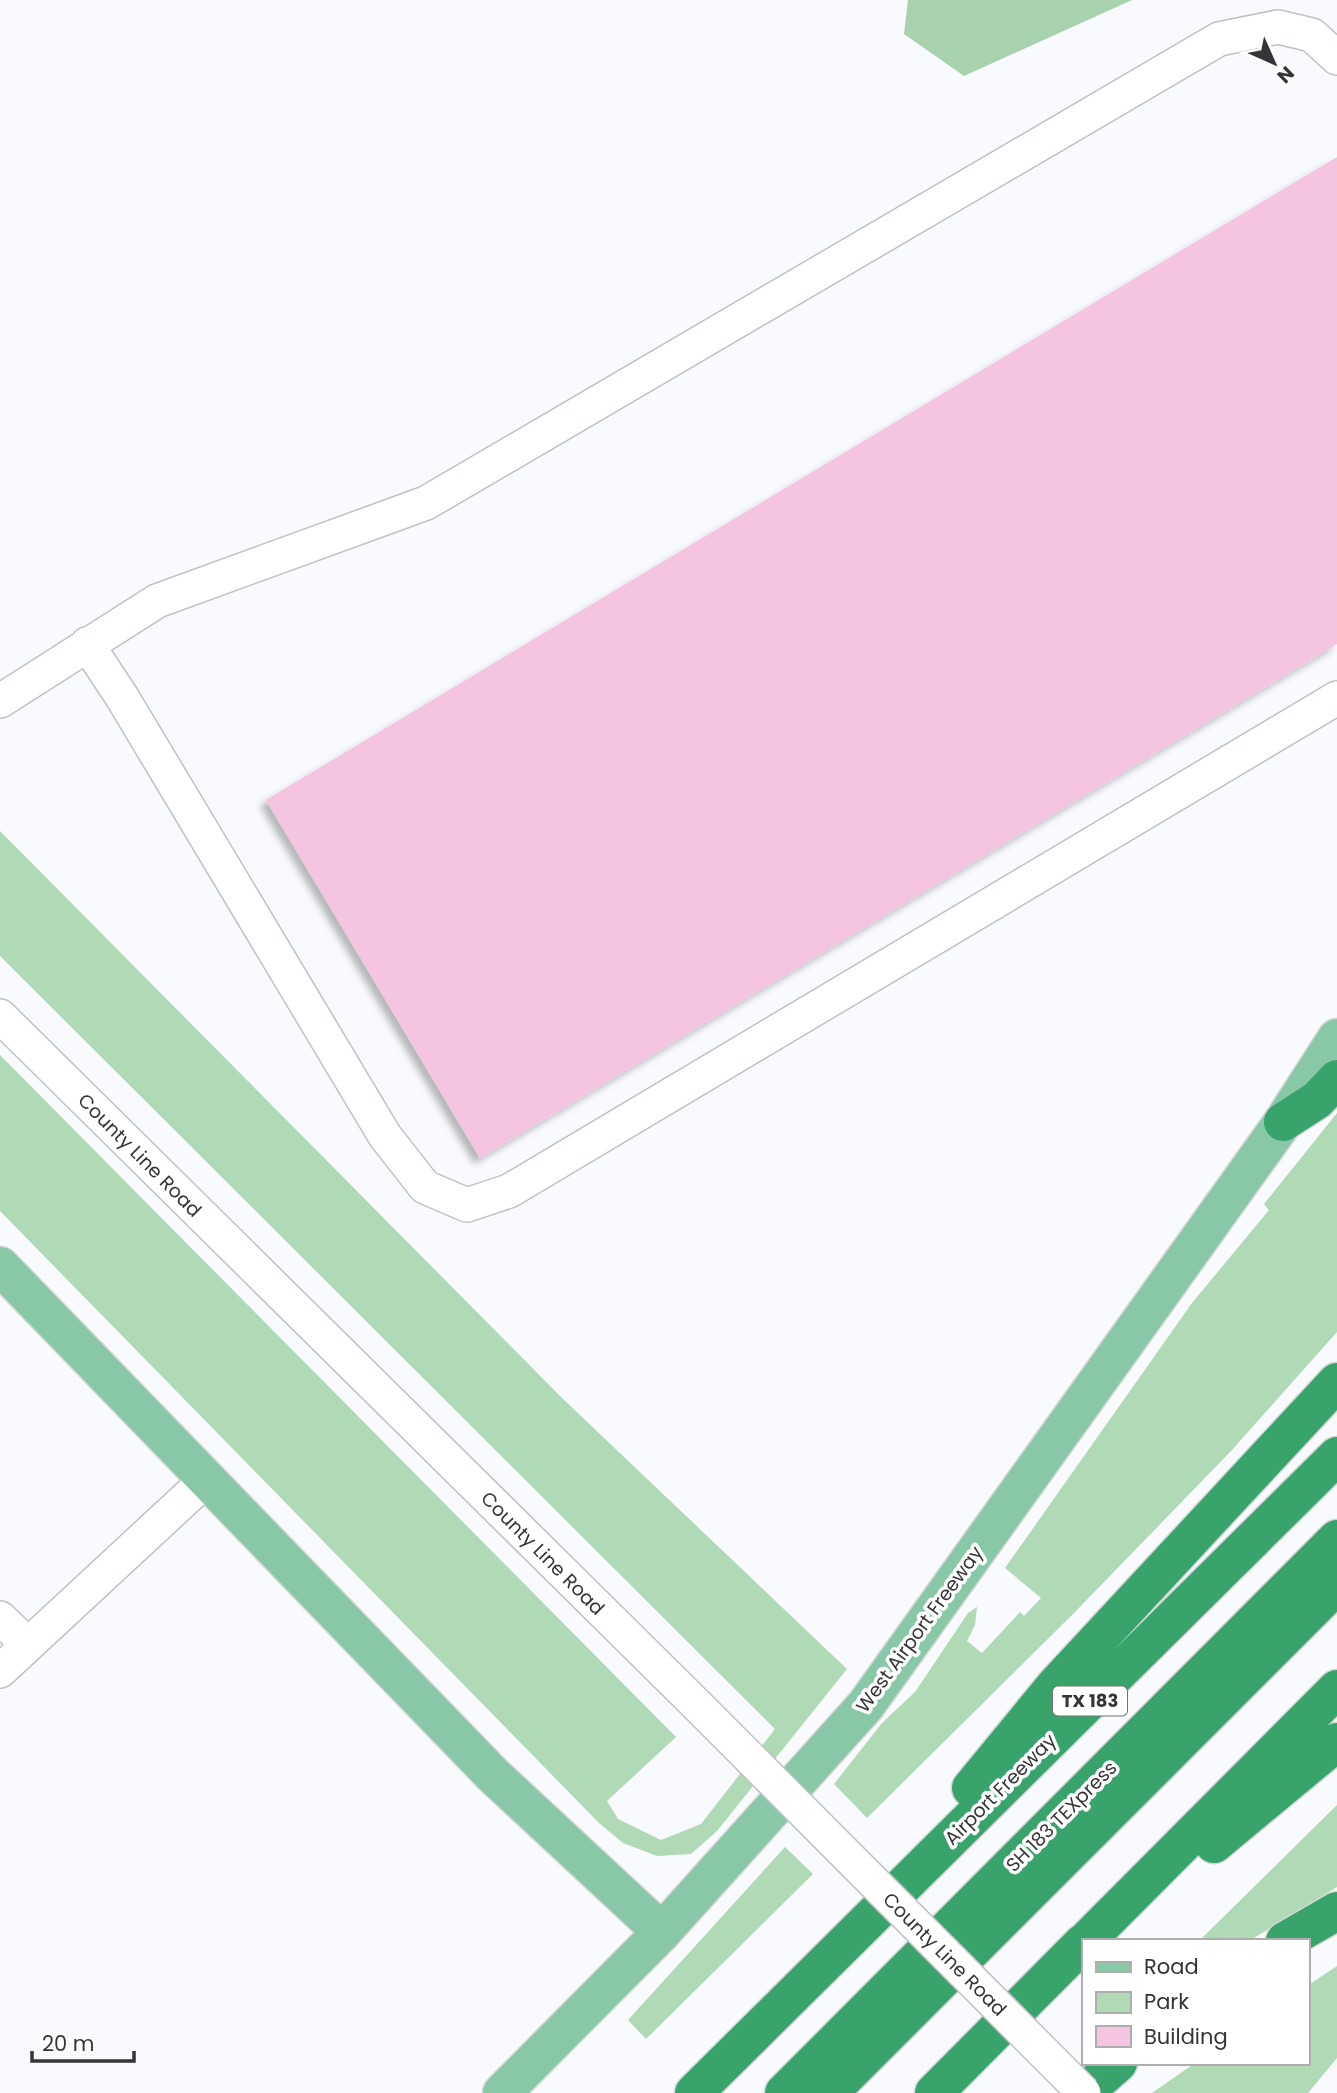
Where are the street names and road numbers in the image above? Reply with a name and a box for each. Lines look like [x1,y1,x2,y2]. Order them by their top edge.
street label: County Line Road [72,1087,208,1223]
street label: County Line Road [475,1485,611,1621]
street label: West Airport Freeway [850,1540,989,1718]
road number: TX 183 [1053,1686,1127,1716]
street label: Airport Freeway [938,1727,1062,1851]
street label: SH 183 TEXpress [1000,1755,1123,1878]
street label: County Line Road [877,1886,1013,2022]

